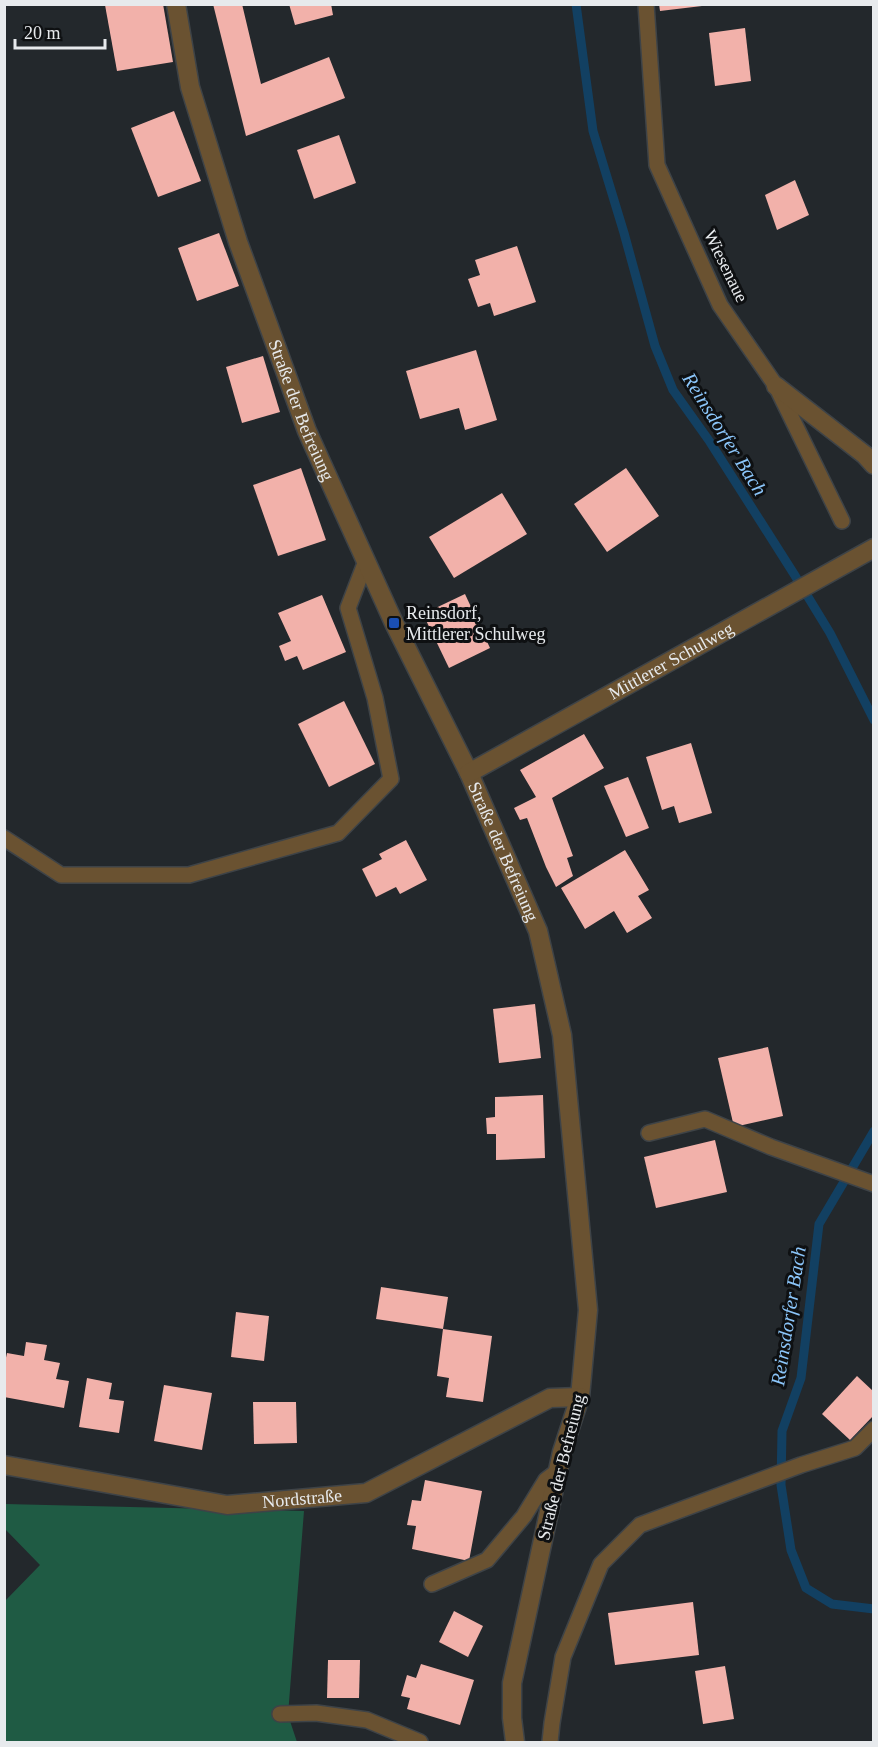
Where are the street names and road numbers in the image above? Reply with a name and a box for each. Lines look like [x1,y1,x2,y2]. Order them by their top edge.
street label: Wiesenaue [700,226,752,306]
street label: Straße der Befreiung [264,337,338,484]
street label: Mittlerer Schulweg [605,618,737,703]
street label: Straße der Befreiung [464,779,543,924]
street label: Straße der Befreiung [533,1392,589,1542]
street label: Nordstraße [261,1485,343,1512]

